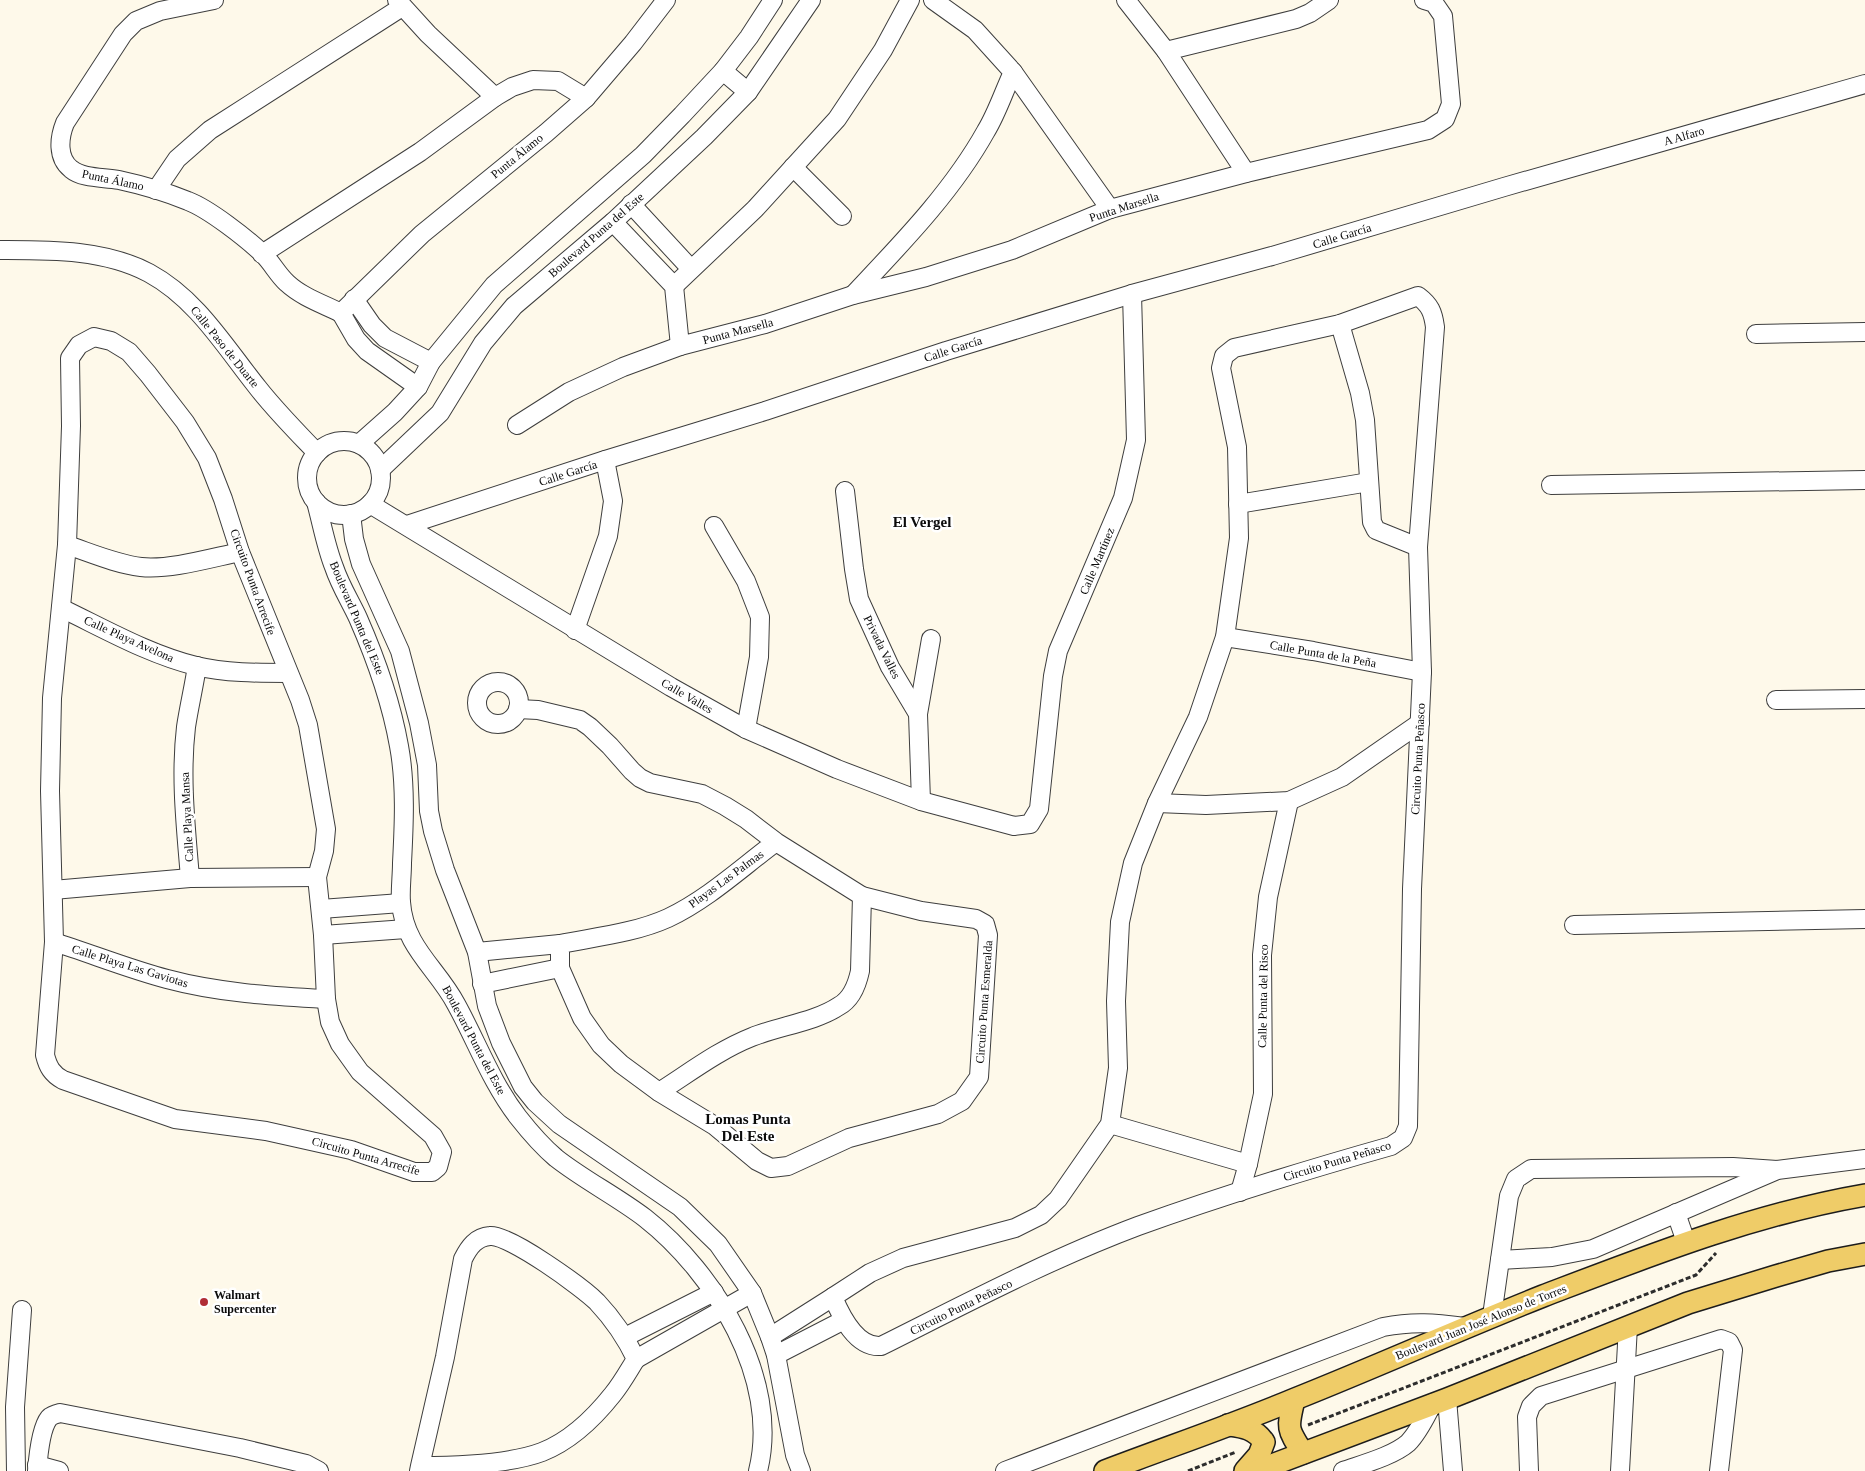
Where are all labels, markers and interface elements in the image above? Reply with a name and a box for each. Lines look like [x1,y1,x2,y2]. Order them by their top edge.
street label: A Alfaro [1662,124,1706,148]
street label: Punta Álamo [488,131,546,181]
street label: Punta Álamo [81,167,145,193]
street label: Punta Marsella [1087,189,1161,225]
street label: Boulevard Punta del Este [546,190,646,280]
street label: Calle García [1311,220,1374,252]
street label: Calle Paso de Duarte [188,303,262,391]
street label: Punta Marsella [701,315,775,347]
street label: Calle García [922,333,984,365]
street label: Calle García [537,457,599,489]
district label: El Vergel [893,514,951,530]
street label: Calle Martínez [1077,525,1117,597]
street label: Circuito Punta Arrecife [227,527,279,637]
street label: Boulevard Punta del Este [327,559,387,677]
street label: Calle Playa Avelona [82,613,177,665]
street label: Privada Valles [861,613,904,681]
street label: Calle Punta de la Peña [1269,638,1378,670]
street label: Calle Valles [659,676,716,717]
street label: Circuito Punta Peñasco [1408,703,1428,815]
street label: Calle Playa Mansa [178,771,196,862]
street label: Playas Las Palmas [686,847,767,911]
street label: Circuito Punta Esmeralda [973,939,995,1064]
street label: Calle Playa Las Gaviotas [70,942,190,990]
street label: Calle Punta del Risco [1255,944,1271,1048]
street label: Boulevard Punta del Este [439,983,509,1097]
district label: Lomas Punta Del Este [705,1111,791,1144]
street label: Circuito Punta Arrecife [310,1134,422,1178]
street label: Circuito Punta Peñasco [1281,1138,1393,1184]
street label: Circuito Punta Peñasco [908,1276,1014,1338]
street label: Boulevard Juan José Alonso de Torres [1393,1281,1569,1363]
place label: Walmart Supercenter [214,1288,277,1316]
marker: Walmart Supercenter [198,1296,210,1308]

